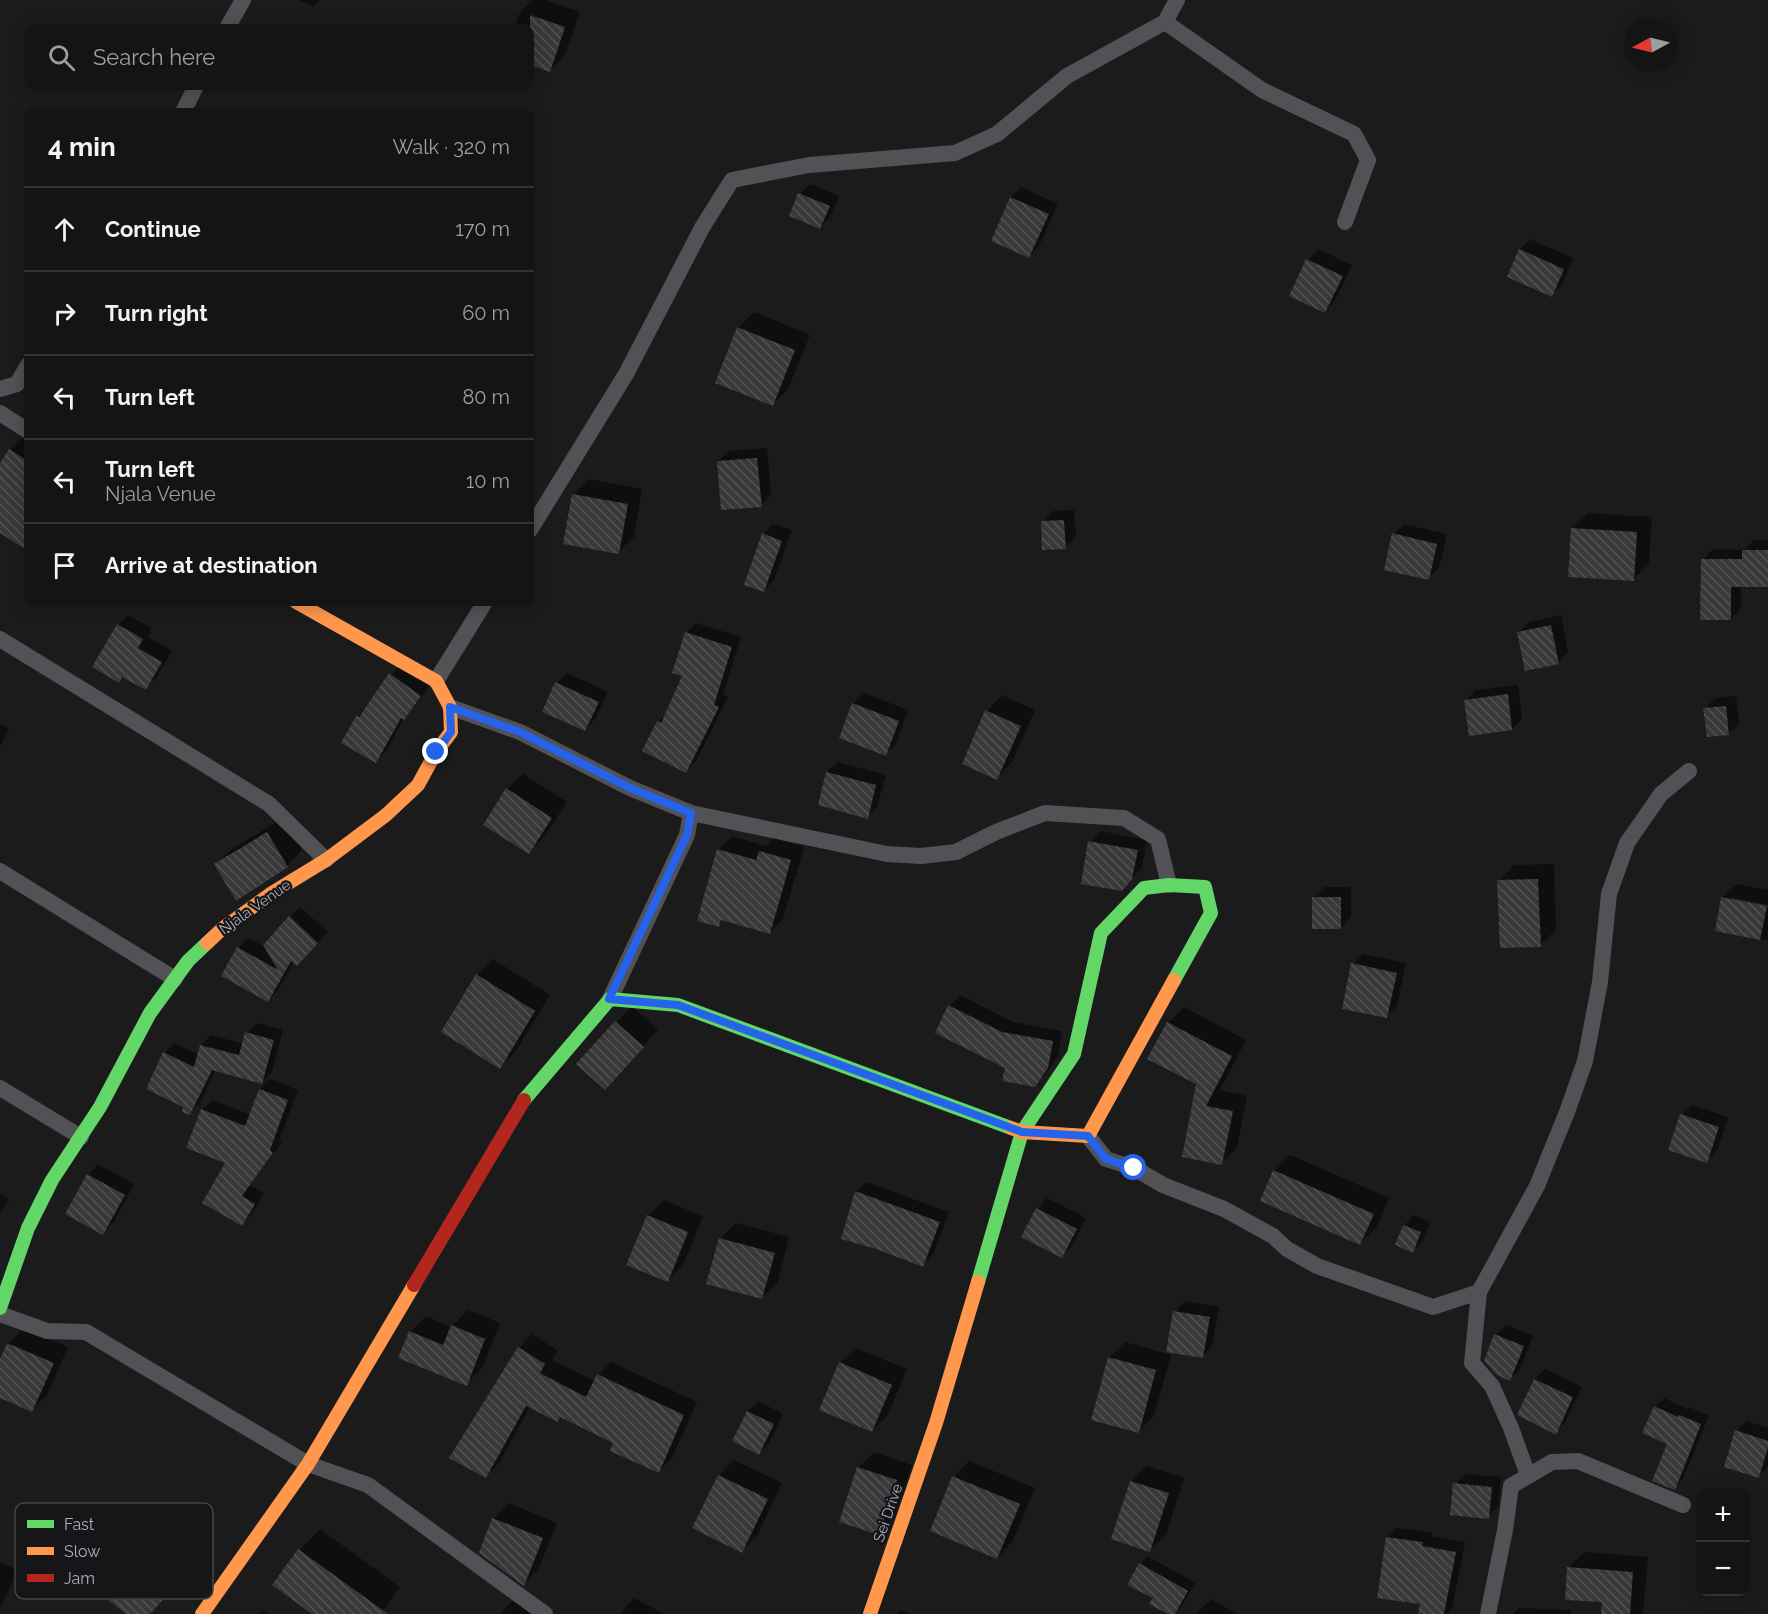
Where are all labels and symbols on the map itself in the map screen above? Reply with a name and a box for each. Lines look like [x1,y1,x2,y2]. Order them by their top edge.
north arrow [1624,18,1678,72]
route end [422,738,448,764]
street label: Njala Venue [216,876,294,938]
route start [1120,1154,1146,1180]
street label: Sei Drive [870,1481,906,1545]
legend [15,1503,213,1599]
text: Fast [64,1515,95,1534]
text: Slow [64,1542,100,1561]
text: Jam [64,1569,95,1588]

